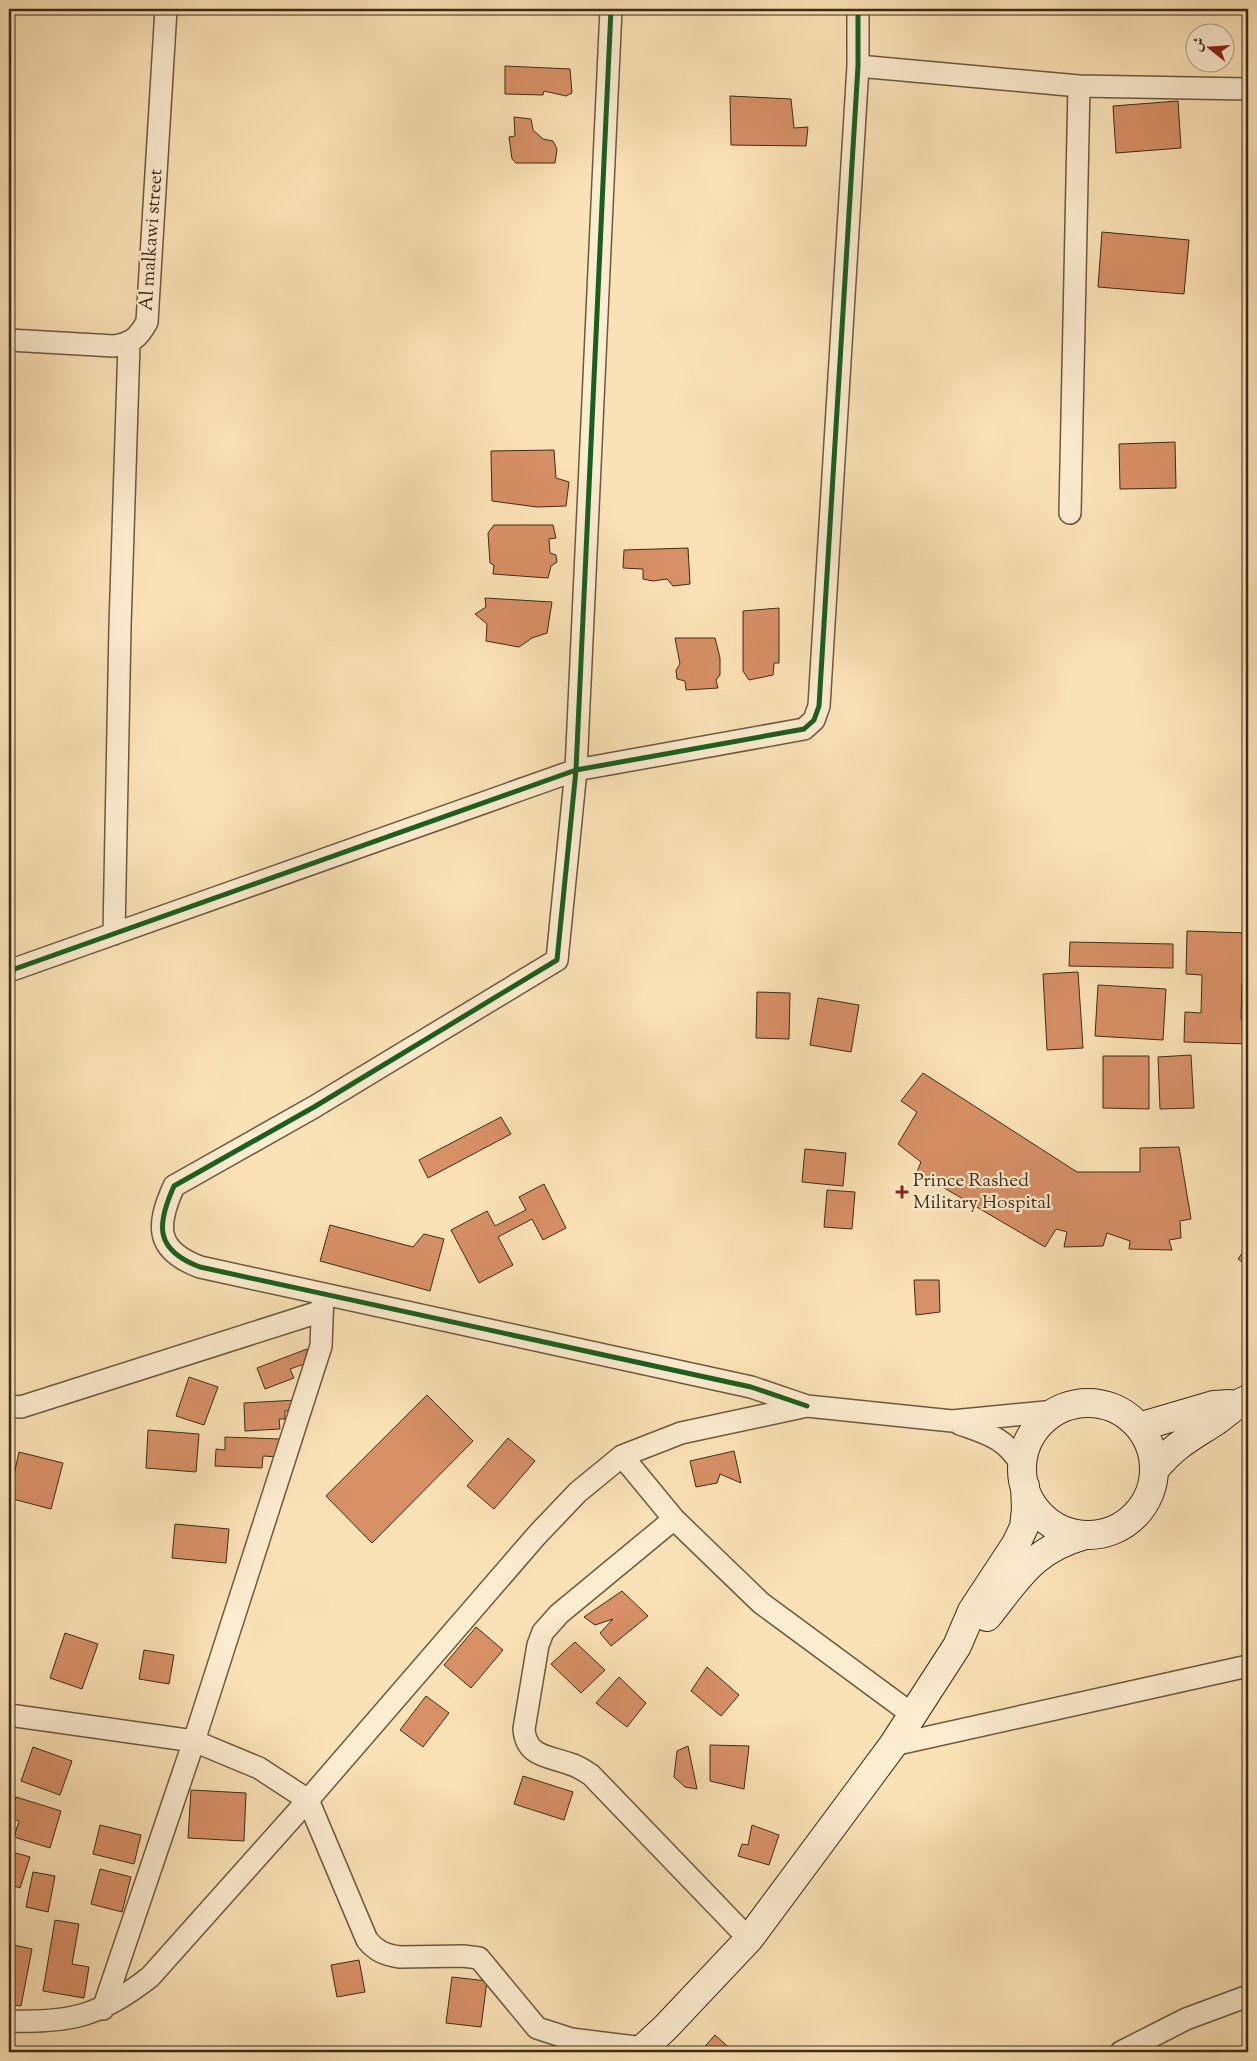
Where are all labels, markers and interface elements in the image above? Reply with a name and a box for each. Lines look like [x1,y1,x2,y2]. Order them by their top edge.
north arrow [1184,22,1234,72]
text: ش [1188,35,1211,54]
street label: Al malkawi street [134,168,170,312]
place label: Prince Rashed Military Hospital [913,1168,1051,1217]
marker: Prince Rashed Military Hospital [895,1185,909,1199]

